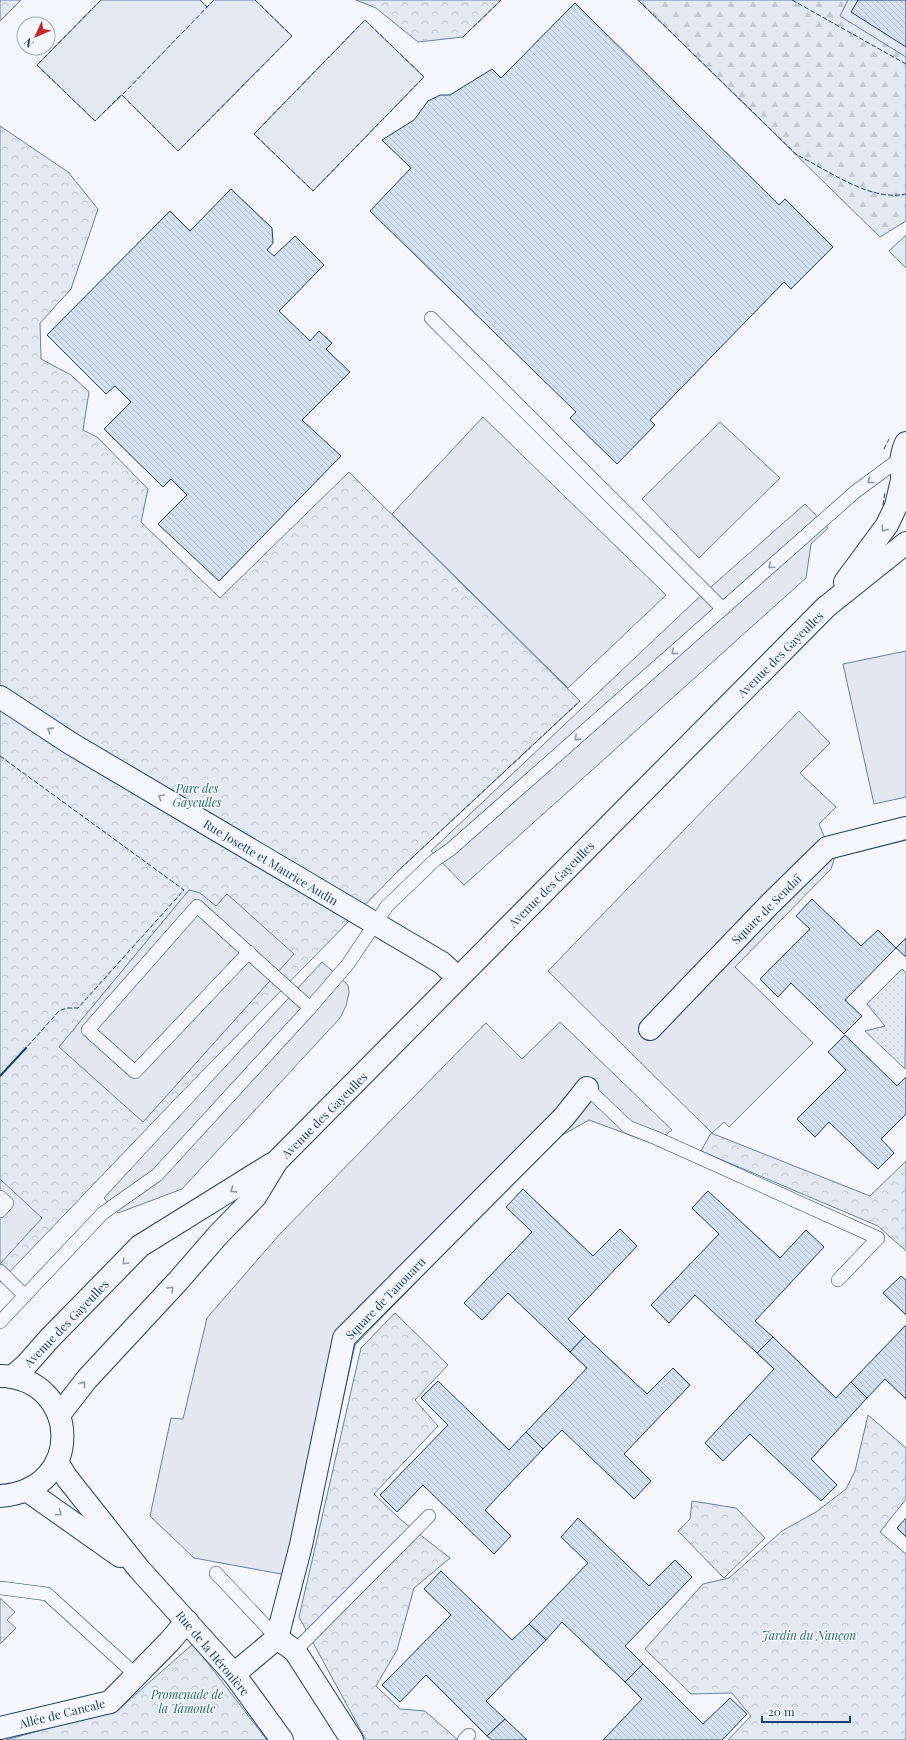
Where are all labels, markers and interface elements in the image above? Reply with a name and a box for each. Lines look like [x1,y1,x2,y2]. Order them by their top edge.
north arrow [16,16,56,56]
text: N [20,35,37,51]
one-way arrow [867,476,874,483]
one-way arrow [882,524,889,531]
one-way arrow [769,561,776,568]
street label: Avenue des Gayeulles [733,608,826,701]
one-way arrow [671,647,679,655]
one-way arrow [47,727,54,735]
one-way arrow [574,733,581,740]
park label: Parc des Gayeulles [173,780,222,810]
one-way arrow [158,794,165,801]
street label: Rue Josette et Maurice Audin [201,815,341,909]
street label: Avenue des Gayeulles [504,838,597,931]
street label: Square de Sendaï [728,870,805,947]
street label: Avenue des Gayeulles [277,1069,370,1162]
one-way arrow [230,1185,237,1192]
street label: Square de Tanouarn [342,1253,428,1343]
one-way arrow [122,1257,130,1265]
street label: Avenue des Gayeulles [19,1276,112,1371]
one-way arrow [166,1286,174,1294]
one-way arrow [78,1382,85,1389]
one-way arrow [55,1508,62,1515]
street label: Rue de la Héronière [173,1607,253,1699]
park label: Jardin du Nançon [762,1627,856,1643]
park label: Promenade de la Tamoute [150,1686,223,1716]
street label: Allée de Cancale [16,1695,107,1732]
scale bar [762,1698,850,1724]
text: 20 m [768,1703,795,1719]

